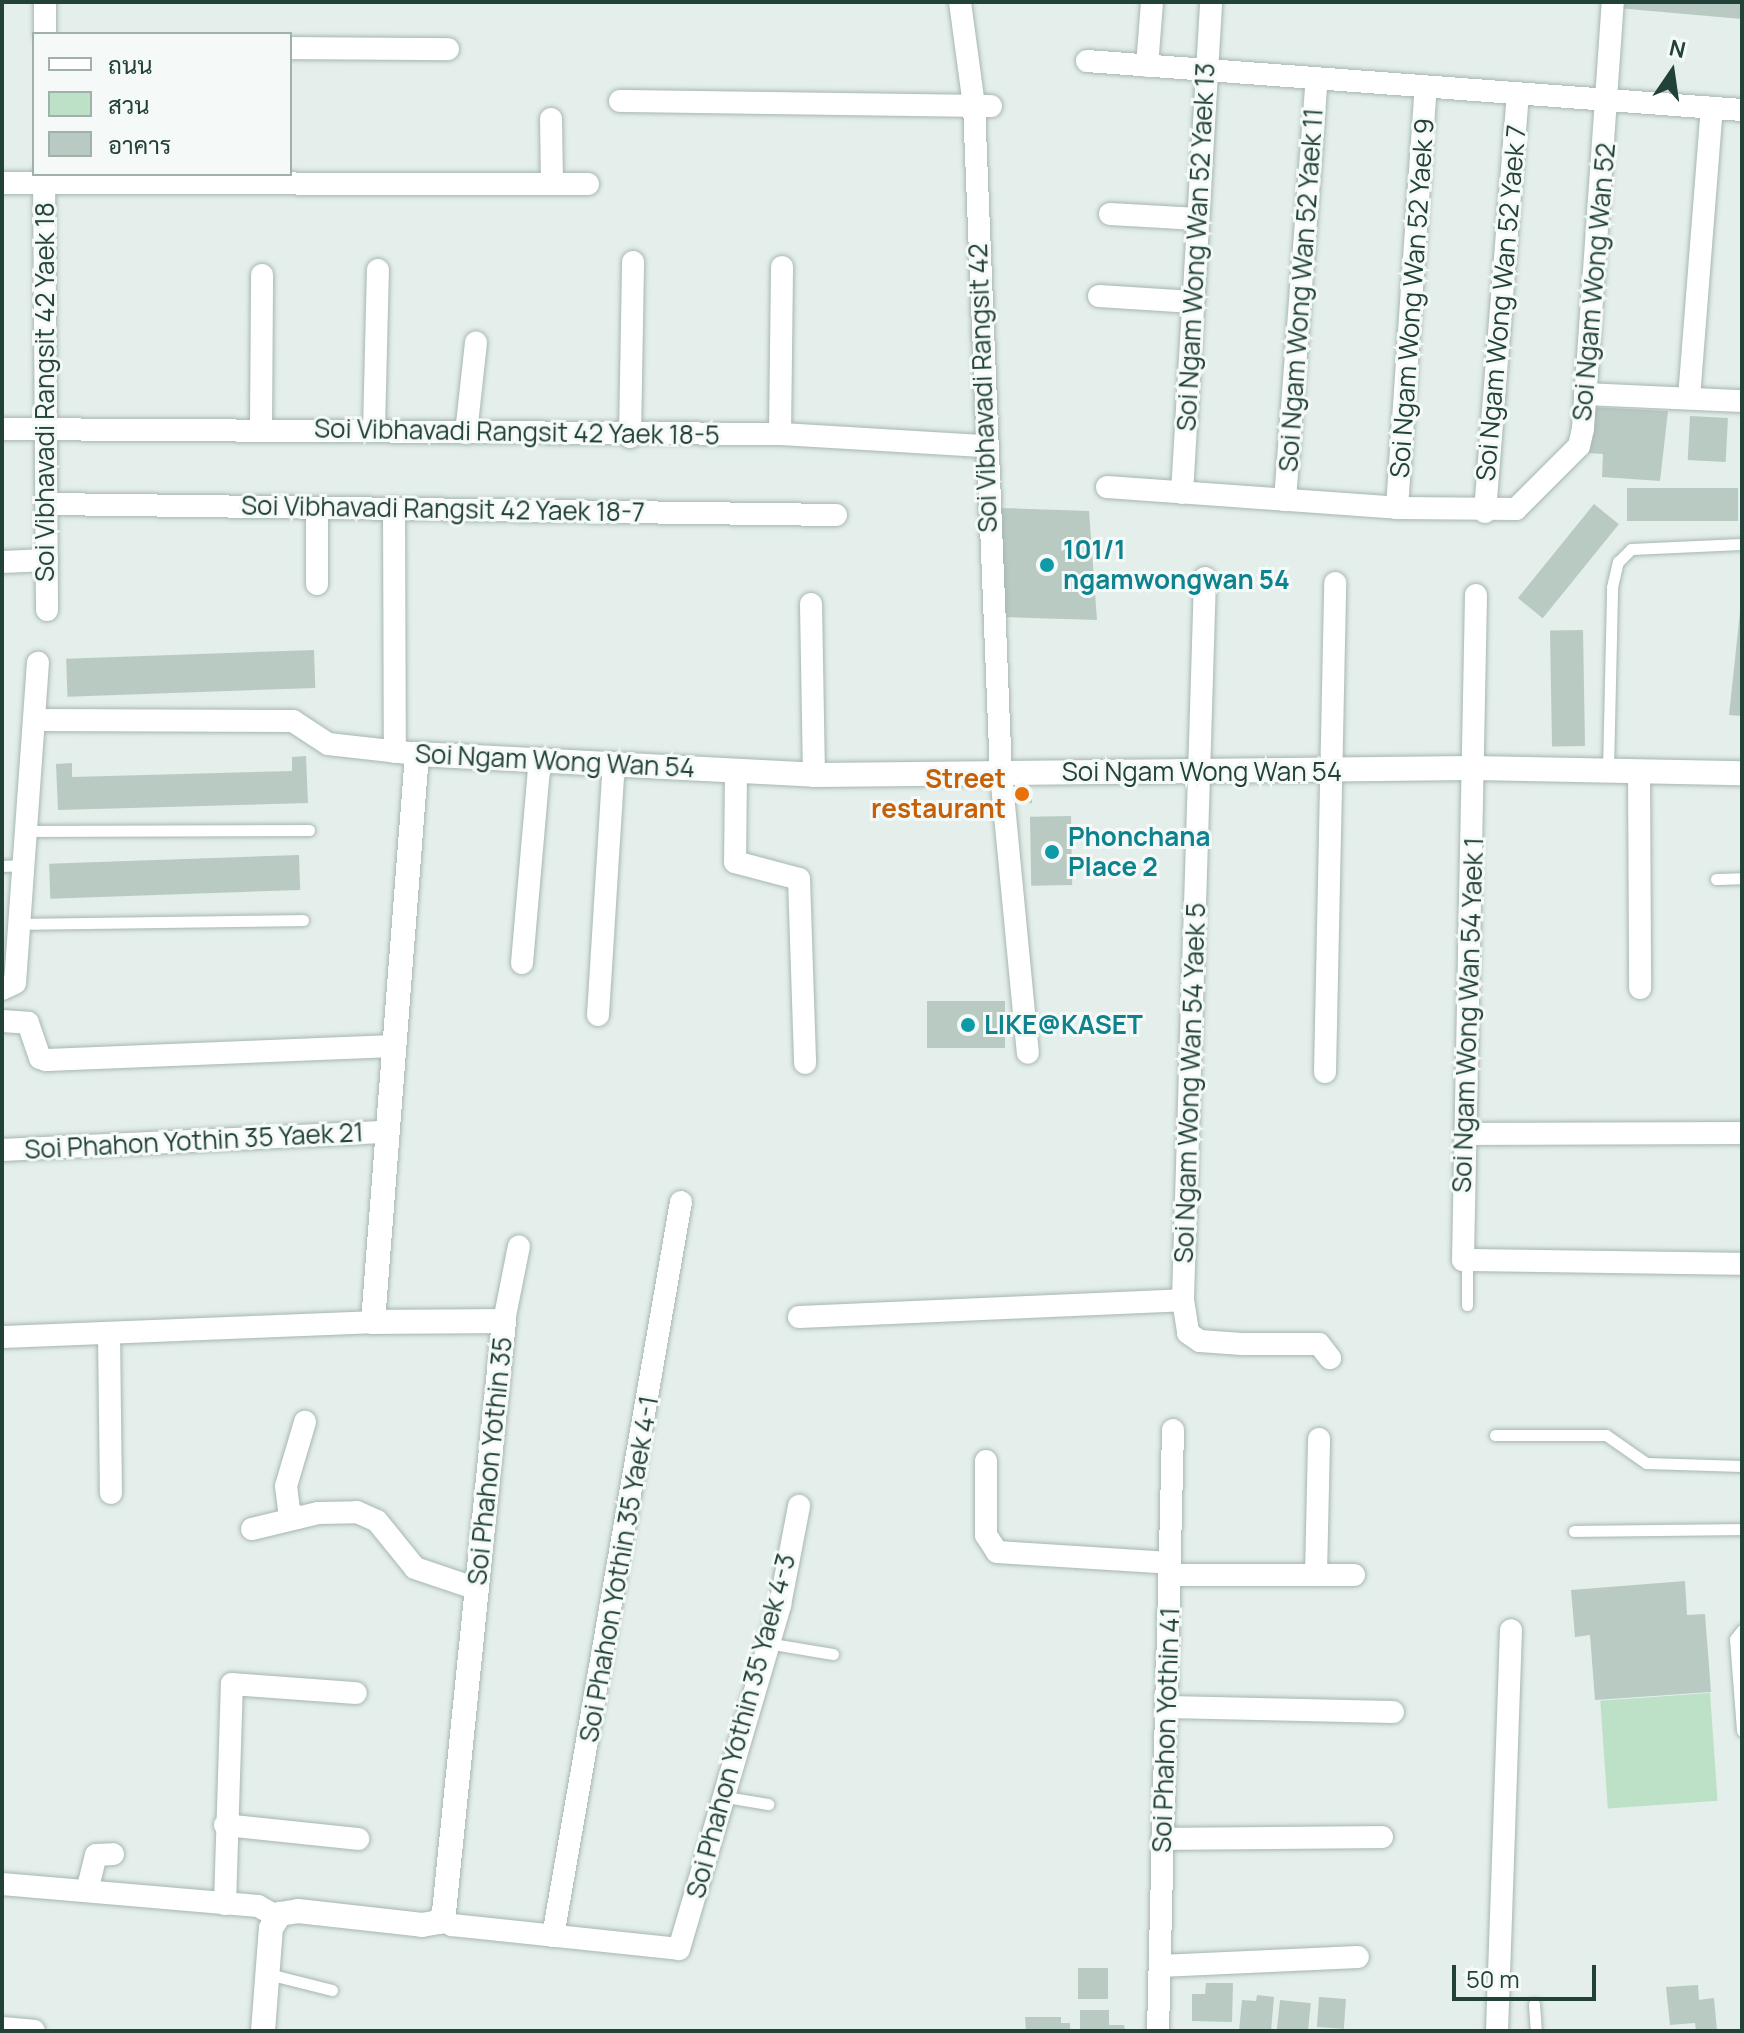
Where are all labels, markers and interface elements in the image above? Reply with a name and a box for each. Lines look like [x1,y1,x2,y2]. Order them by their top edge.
legend [32,32,292,176]
north arrow [1632,32,1712,112]
text: N [1666,32,1688,65]
text: ถนน [108,48,153,81]
street label: Soi Ngam Wong Wan 52 Yaek 13 [1171,62,1221,432]
text: สวน [108,88,150,121]
street label: Soi Ngam Wong Wan 52 Yaek 11 [1273,107,1329,473]
street label: Soi Ngam Wong Wan 52 Yaek 9 [1384,117,1440,479]
street label: Soi Ngam Wong Wan 52 Yaek 7 [1470,124,1532,482]
text: อาคาร [108,128,171,161]
street label: Soi Ngam Wong Wan 52 [1566,142,1622,422]
street label: Soi Vibhavadi Rangsit 42 Yaek 18 [29,202,61,582]
street label: Soi Vibhavadi Rangsit 42 [962,243,1004,533]
street label: Soi Vibhavadi Rangsit 42 Yaek 18-5 [314,413,720,451]
street label: Soi Vibhavadi Rangsit 42 Yaek 18-7 [241,490,645,528]
place label: 101/1 ngamwongwan 54 [1063,534,1290,596]
marker: 101/1 ngamwongwan 54 [1038,556,1056,574]
street label: Soi Ngam Wong Wan 54 [414,738,696,784]
street label: Soi Ngam Wong Wan 54 [1062,756,1342,788]
place label: Street restaurant [871,763,1006,824]
marker: Street restaurant [1013,785,1031,803]
place label: Phonchana Place 2 [1068,821,1210,882]
street label: Soi Ngam Wong Wan 54 Yaek 1 [1446,837,1490,1193]
marker: Phonchana Place 2 [1043,843,1061,861]
street label: Soi Ngam Wong Wan 54 Yaek 5 [1168,902,1212,1264]
place label: LIKE@KASET [984,1009,1143,1041]
marker: LIKE@KASET [959,1016,977,1034]
street label: Soi Phahon Yothin 35 Yaek 21 [24,1117,364,1165]
street label: Soi Phahon Yothin 35 [461,1335,519,1587]
street label: Soi Phahon Yothin 35 Yaek 4-1 [573,1393,665,1745]
street label: Soi Phahon Yothin 35 Yaek 4-3 [680,1550,802,1902]
street label: Soi Phahon Yothin 41 [1146,1607,1186,1853]
scale bar [1456,1949,1600,1999]
text: 50 m [1466,1962,1520,1995]

